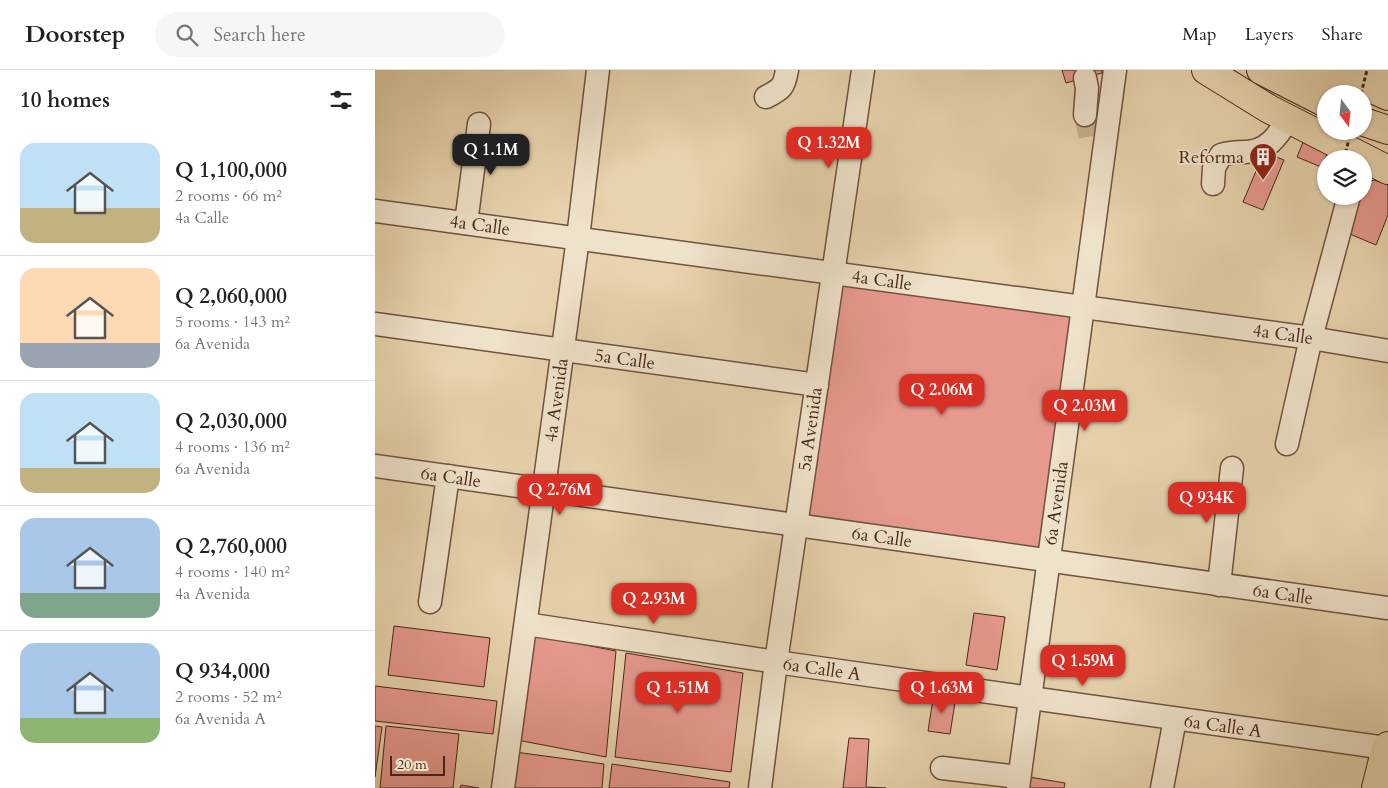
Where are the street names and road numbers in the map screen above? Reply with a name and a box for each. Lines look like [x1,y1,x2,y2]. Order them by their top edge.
street label: 4a Calle [448,209,512,242]
street label: 4a Calle [850,264,914,297]
street label: 4a Calle [1251,318,1315,351]
street label: 5a Calle [593,343,657,376]
street label: 4a Avenida [538,356,575,444]
street label: 5a Avenida [792,385,829,473]
street label: 6a Avenida [1038,459,1075,547]
street label: 6a Calle [419,461,483,494]
street label: 6a Calle [850,521,914,554]
street label: 6a Calle [1251,578,1315,611]
street label: 6a Calle A [781,652,863,687]
street label: 6a Calle A [1182,709,1264,744]

